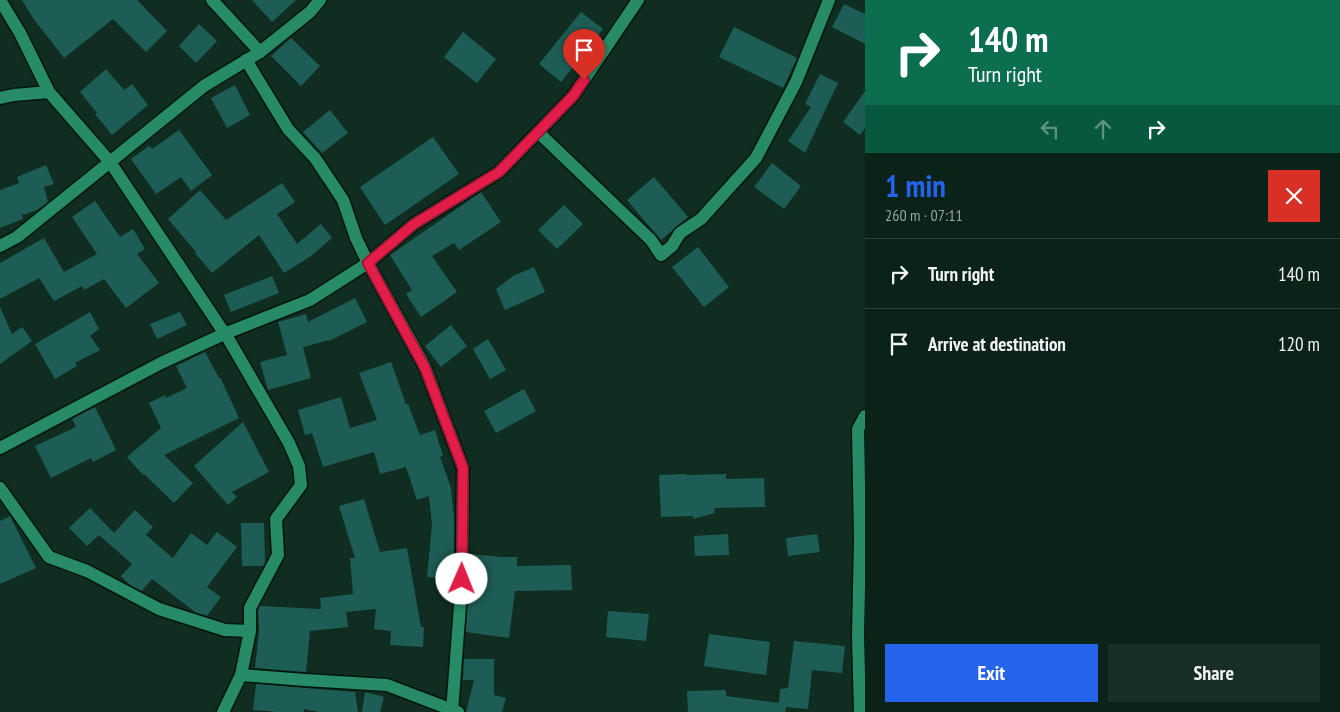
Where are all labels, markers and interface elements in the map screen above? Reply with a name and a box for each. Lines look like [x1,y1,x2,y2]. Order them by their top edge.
text: 140 m [968,16,1049,62]
icon: right [885,20,950,85]
pin [563,29,605,80]
icon: arrive [570,36,598,64]
text: Turn right [968,60,1042,88]
icon: left [1036,115,1064,143]
icon: ahead [1089,115,1117,143]
icon: right [1142,115,1170,143]
text: 1 min [885,166,946,205]
button: close [1268,170,1320,222]
text: 260 m · 07:11 [885,205,963,225]
icon: right [885,260,913,288]
text: Turn right [928,262,994,286]
text: 140 m [1278,262,1320,286]
icon: arrive [885,330,913,358]
text: Arrive at destination [928,332,1066,356]
text: 120 m [1278,332,1320,356]
position arrow [435,552,487,604]
button: Exit [885,644,1098,702]
button: Share [1108,644,1320,702]

